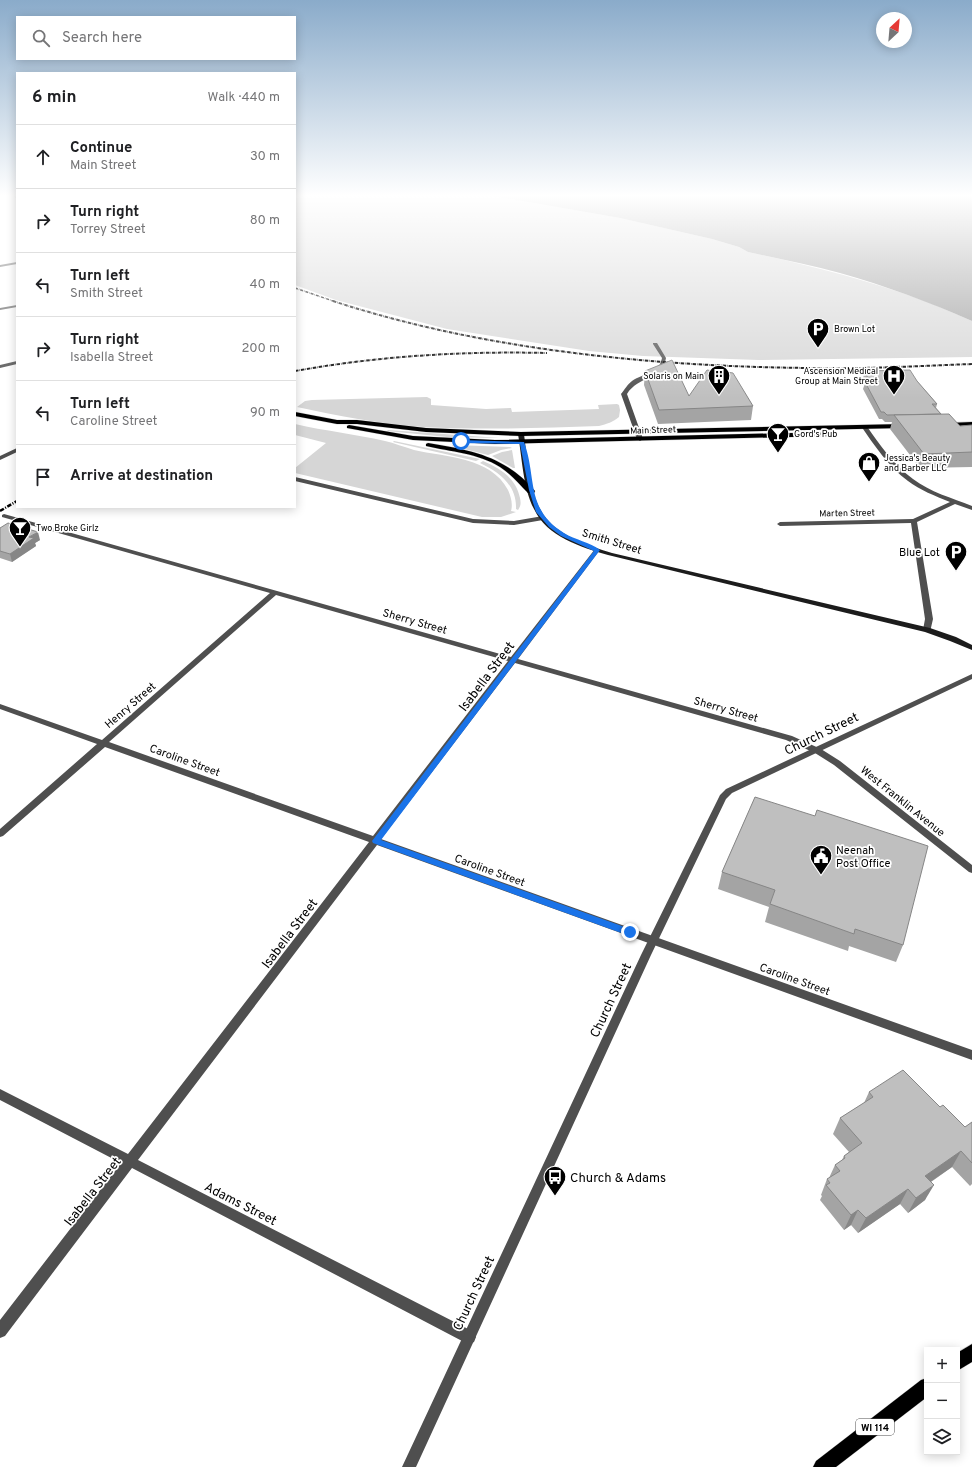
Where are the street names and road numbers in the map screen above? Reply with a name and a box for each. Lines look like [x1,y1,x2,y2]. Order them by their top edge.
street label: Main Street [630,424,676,437]
street label: Marten Street [819,508,875,519]
street label: Smith Street [580,526,643,558]
street label: Sherry Street [381,606,449,638]
street label: Isabella Street [456,639,519,715]
street label: Henry Street [102,680,159,732]
street label: Sherry Street [692,694,760,726]
street label: Church Street [782,710,862,760]
street label: Caroline Street [147,742,222,780]
street label: West Franklin Avenue [857,763,948,840]
street label: Caroline Street [452,852,527,890]
street label: Isabella Street [259,896,322,972]
street label: Church Street [588,961,636,1041]
street label: Caroline Street [757,961,832,999]
street label: Isabella Street [62,1154,126,1230]
street label: Adams Street [201,1180,279,1230]
street label: Church Street [451,1254,499,1334]
road number: WI 114 [856,1419,894,1435]

